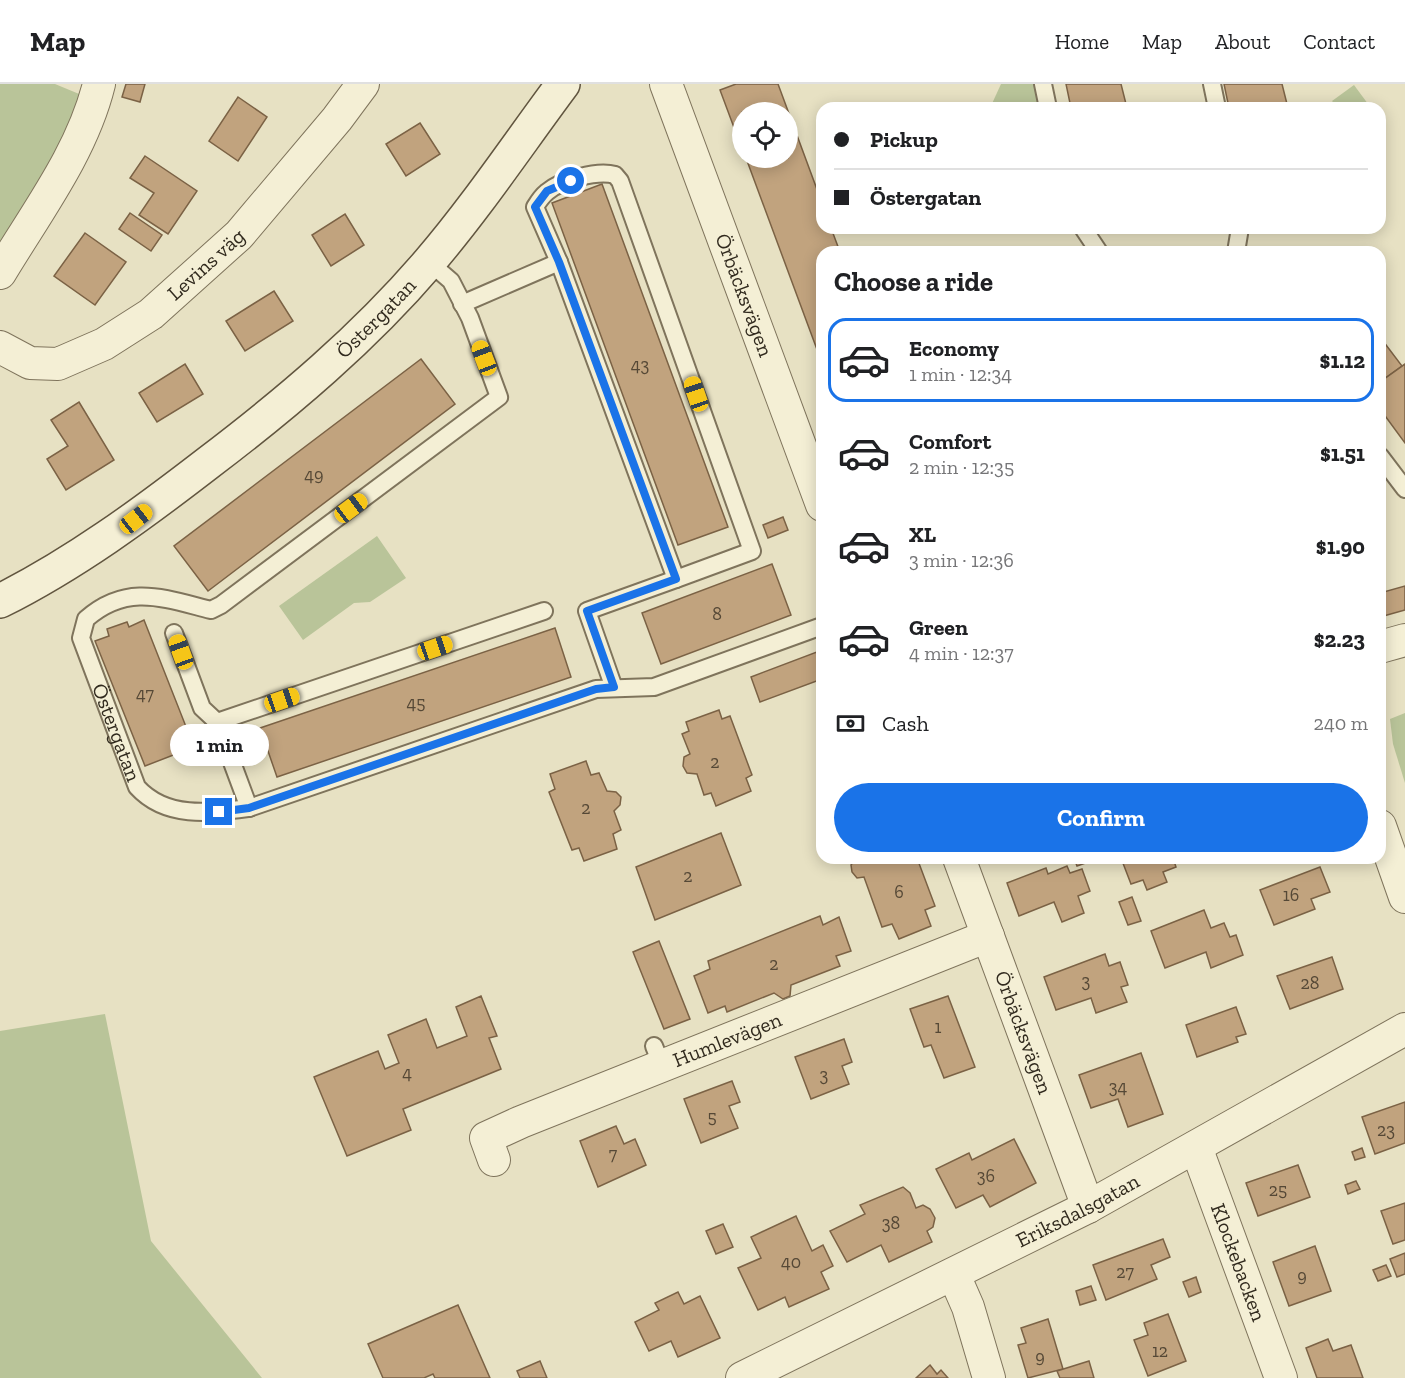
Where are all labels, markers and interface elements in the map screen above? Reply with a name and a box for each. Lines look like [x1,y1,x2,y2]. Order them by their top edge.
text: Map [30,25,85,58]
text: Home [1055,29,1109,54]
text: Map [1142,29,1182,54]
text: About [1215,29,1270,54]
text: Contact [1303,29,1375,54]
map controls [732,102,798,168]
button: locate [732,102,798,168]
text: Pickup [870,126,938,153]
route start [557,167,584,194]
text: Östergatan [870,184,981,211]
street label: Levins väg [162,223,250,305]
street label: Örbäcksvägen [710,230,779,360]
text: Choose a ride [834,266,993,298]
street label: Östergatan [331,273,421,363]
icon: car [837,333,891,387]
text: Economy [909,335,999,362]
car [469,338,499,378]
text: $1.12 [1320,347,1365,374]
house number: 43 [631,354,649,376]
text: 1 min · 12:34 [909,362,1012,386]
car [682,374,710,414]
icon: car [837,426,891,480]
text: Comfort [909,428,991,455]
text: $1.51 [1320,440,1365,467]
text: 2 min · 12:35 [909,455,1014,479]
house number: 49 [304,464,324,486]
car [331,490,371,526]
car [116,501,156,537]
icon: car [837,519,891,573]
text: XL [909,521,936,548]
text: $1.90 [1316,533,1365,560]
text: 3 min · 12:36 [909,548,1014,572]
house number: 8 [712,603,722,625]
icon: car [837,612,891,666]
text: Green [909,614,968,641]
text: $2.23 [1314,626,1365,653]
car [166,632,196,672]
car [415,634,455,662]
text: 4 min · 12:37 [909,641,1014,665]
street label: Östergatan [87,680,147,785]
house number: 47 [136,683,154,705]
car [262,686,302,714]
house number: 45 [407,692,425,714]
icon: cash [834,707,867,740]
text: Cash [882,710,929,737]
text: 240 m [1314,711,1368,735]
callout: 1 min [170,725,268,767]
text: 1 min [196,733,243,757]
house number: 2 [710,751,720,773]
button: Confirm [834,783,1368,852]
house number: 2 [581,797,591,819]
route end [205,798,232,825]
house number: 2 [683,865,693,887]
house number: 6 [894,881,904,903]
house number: 16 [1283,884,1299,906]
house number: 2 [769,953,779,975]
street label: Örbäcksvägen [990,967,1058,1097]
house number: 3 [1082,970,1091,992]
house number: 28 [1301,972,1319,994]
street label: Humlevägen [669,1007,785,1072]
house number: 1 [935,1016,942,1038]
house number: 4 [402,1062,412,1084]
house number: 3 [820,1064,829,1086]
house number: 34 [1109,1076,1128,1098]
house number: 5 [707,1106,717,1128]
house number: 23 [1377,1119,1395,1141]
house number: 7 [609,1143,618,1165]
house number: 36 [977,1165,995,1187]
street label: Eriksdalsgatan [1012,1168,1143,1253]
house number: 25 [1269,1179,1287,1201]
street label: Klockebacken [1206,1200,1272,1325]
house number: 38 [882,1212,900,1234]
house number: 40 [781,1251,801,1273]
house number: 27 [1116,1261,1134,1283]
house number: 9 [1297,1265,1307,1287]
house number: 12 [1152,1340,1168,1362]
house number: 9 [1035,1346,1045,1368]

